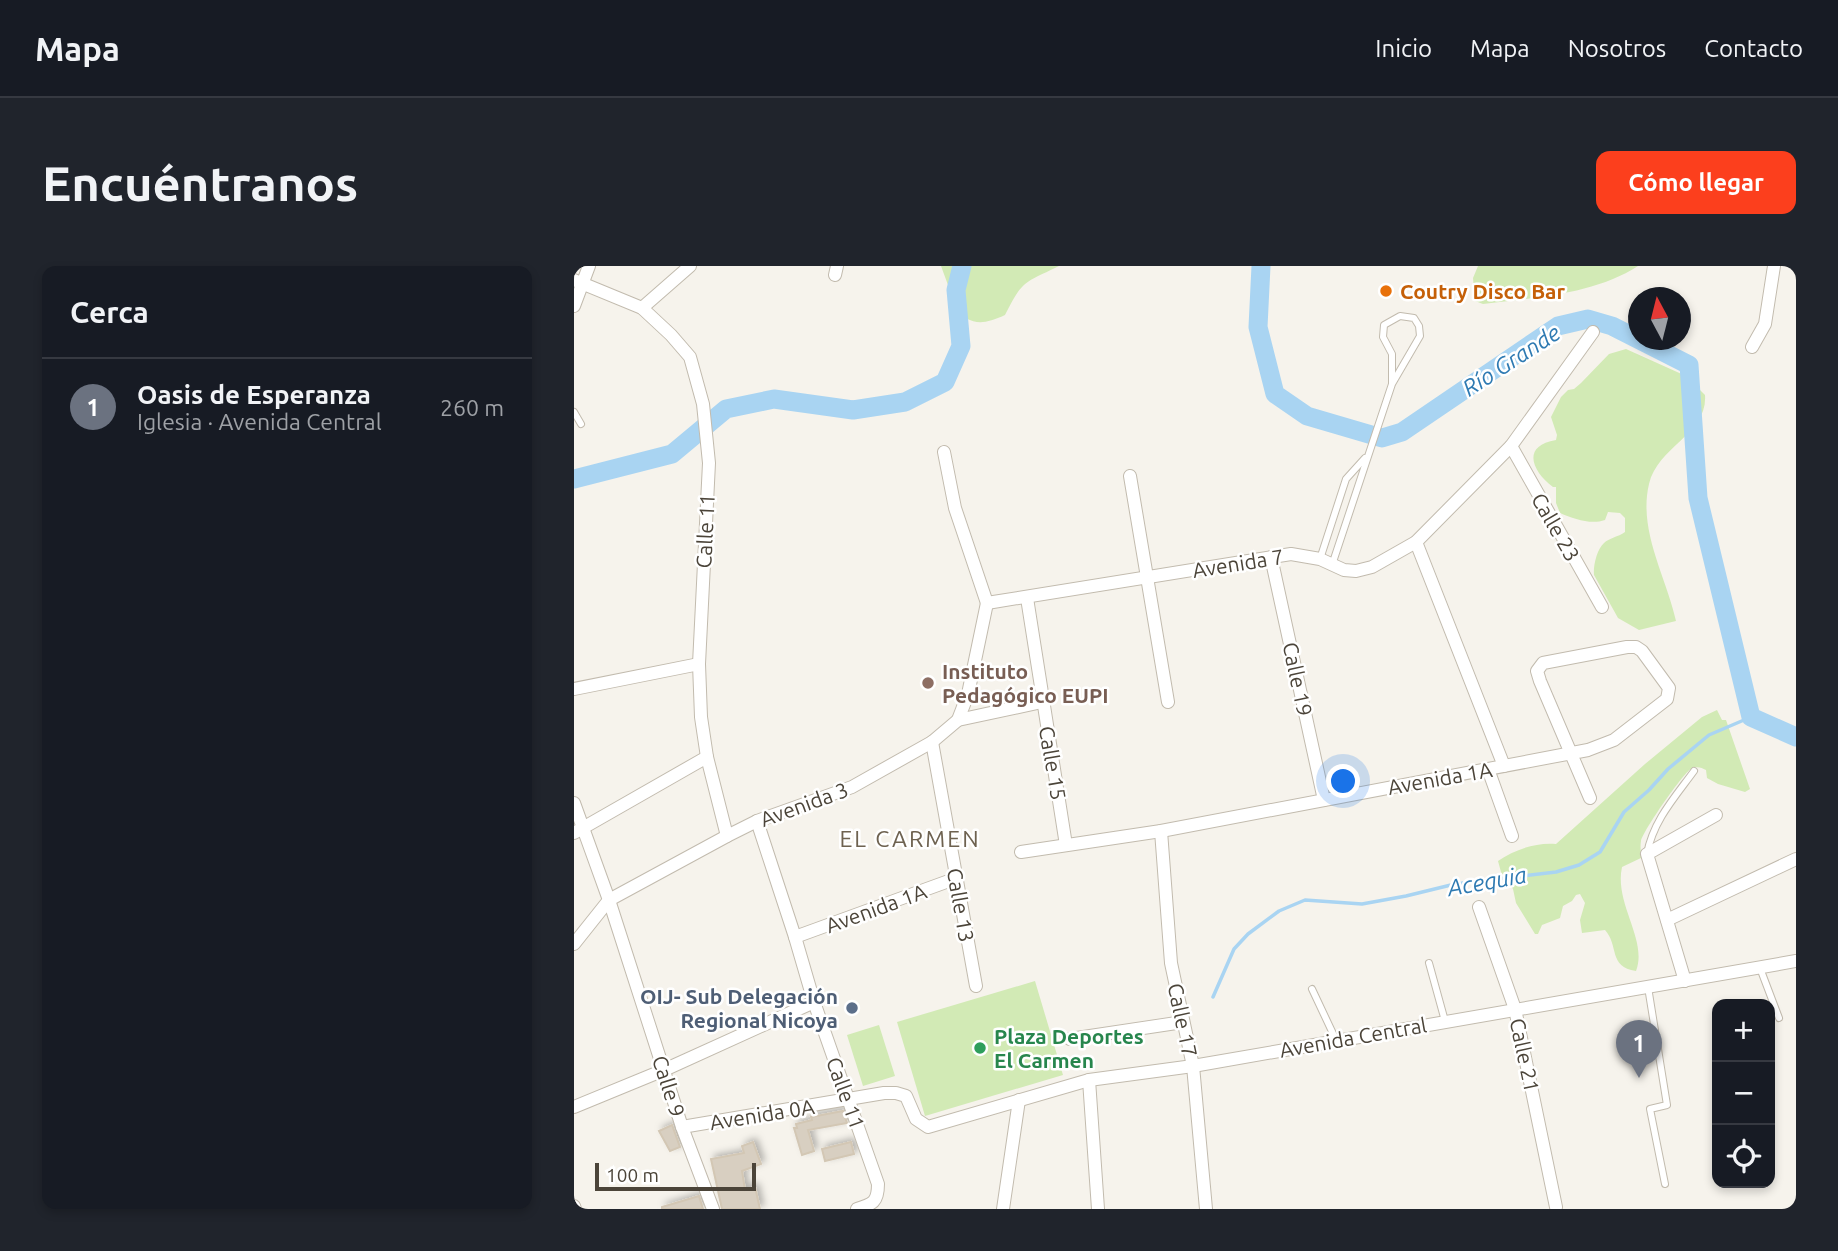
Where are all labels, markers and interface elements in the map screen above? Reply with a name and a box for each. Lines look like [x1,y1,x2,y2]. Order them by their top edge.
text: Mapa [35,30,120,67]
text: Inicio [1375,35,1432,62]
text: Mapa [1470,35,1530,62]
text: Nosotros [1568,35,1666,62]
text: Contacto [1704,35,1803,62]
button: Cómo llegar [1596,151,1796,214]
text: Encuéntranos [42,155,358,210]
place label: Coutry Disco Bar [1400,279,1565,303]
marker: Coutry Disco Bar [1378,283,1394,299]
north arrow [1628,287,1691,350]
text: Cerca [70,295,149,329]
water label: Río Grande [1458,319,1565,401]
text: Oasis de Esperanza [137,380,371,409]
text: 1 [87,395,99,420]
text: 260 m [440,395,504,420]
text: Iglesia · Avenida Central [137,409,382,434]
street label: Calle 23 [1527,489,1585,565]
street label: Calle 11 [691,493,719,569]
street label: Avenida 7 [1191,544,1285,582]
street label: Calle 19 [1278,640,1318,718]
place label: Instituto Pedagógico EUPI [942,659,1109,707]
marker: Instituto Pedagógico EUPI [920,675,936,691]
street label: Calle 15 [1035,724,1071,802]
street label: Avenida 1A [1386,757,1494,799]
your location [1326,764,1360,798]
street label: Avenida 3 [757,777,851,831]
district label: EL CARMEN [839,826,981,851]
water label: Acequia [1444,862,1529,900]
street label: Calle 13 [943,866,979,944]
street label: Avenida 1A [822,879,930,937]
street label: Calle 17 [1163,981,1203,1059]
place label: OIJ- Sub Delegación Regional Nicoya [640,984,838,1032]
map controls [1712,999,1775,1188]
button: + [1712,999,1775,1062]
marker: OIJ- Sub Delegación Regional Nicoya [844,1000,860,1016]
street label: Avenida Central [1278,1012,1428,1062]
street label: Calle 21 [1505,1016,1545,1094]
pin: 1 [1616,1020,1662,1078]
place label: Plaza Deportes El Carmen [994,1024,1144,1072]
marker: Plaza Deportes El Carmen [972,1040,988,1056]
street label: Calle 9 [648,1052,690,1120]
street label: Calle 11 [822,1054,870,1132]
button: − [1712,1062,1775,1125]
street label: Avenida 0A [708,1094,816,1134]
button: locate [1712,1125,1775,1188]
scale bar [595,1160,756,1192]
text: 100 m [606,1164,659,1186]

